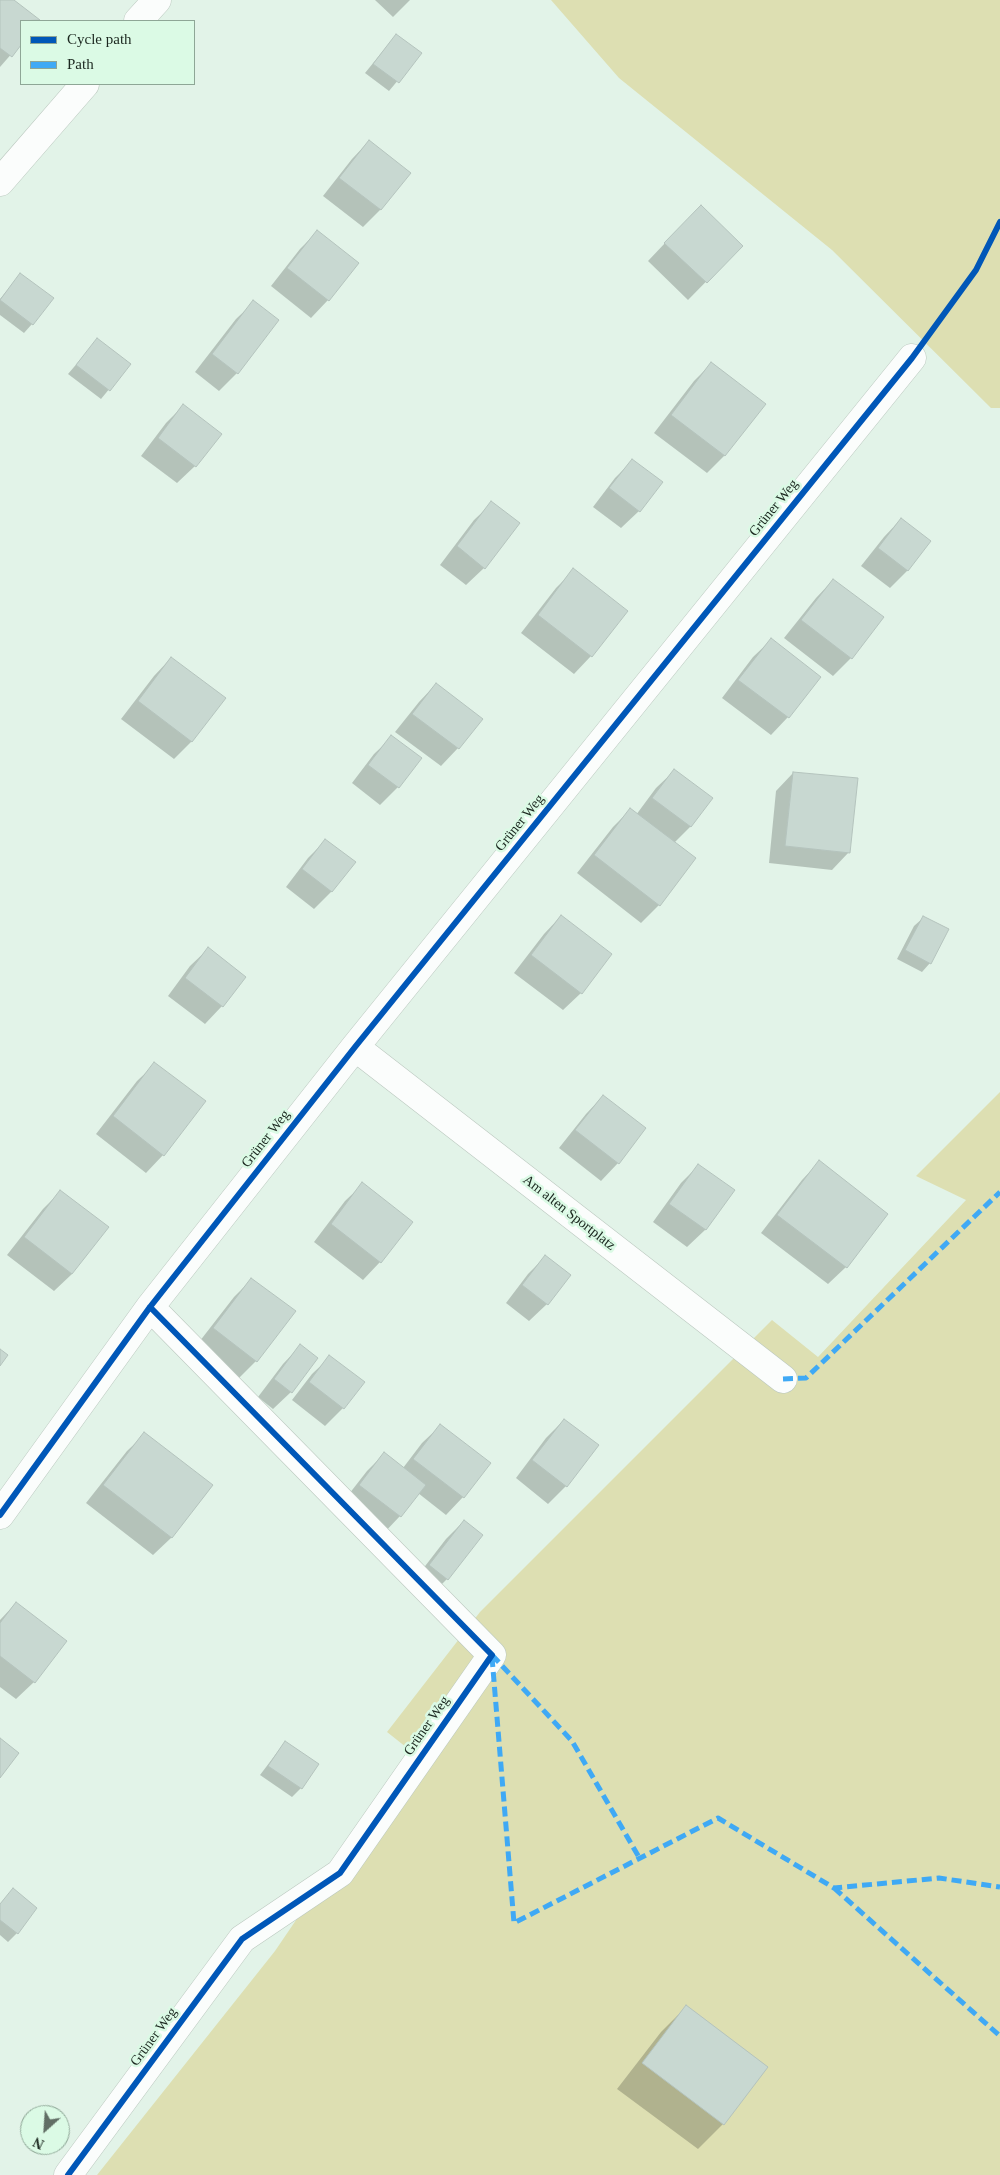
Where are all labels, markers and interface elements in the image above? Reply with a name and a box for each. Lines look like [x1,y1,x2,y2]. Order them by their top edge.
legend [20,20,195,85]
text: Cycle path [67,31,132,47]
text: Path [67,56,94,72]
street label: Grüner Weg [746,476,802,540]
street label: Grüner Weg [492,791,548,855]
street label: Grüner Weg [238,1107,294,1171]
street label: Am alten Sportplatz [519,1172,619,1254]
street label: Grüner Weg [400,1693,454,1759]
street label: Grüner Weg [127,2004,181,2070]
north arrow [20,2105,70,2155]
text: N [31,2134,46,2152]

